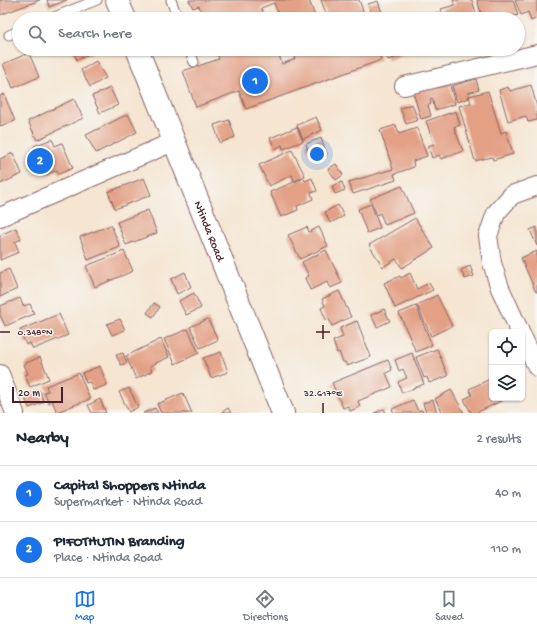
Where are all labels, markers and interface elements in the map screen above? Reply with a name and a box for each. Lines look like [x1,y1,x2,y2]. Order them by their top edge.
search box [12,12,525,56]
icon: search [26,23,48,45]
text: Search here [58,25,132,43]
pin: 1 [242,66,268,96]
your location [307,144,327,164]
pin: 2 [27,146,53,176]
street label: Ntinda Road [190,199,227,265]
text: 0.348°N [17,327,53,339]
map controls [489,329,525,401]
button: locate [489,329,525,365]
button: layers [489,365,525,401]
scale bar [12,385,63,404]
text: 20 m [18,388,40,400]
text: 32.617°E [303,388,343,400]
text: Nearby [16,429,69,449]
text: 2 results [476,432,521,447]
text: Capital Shoppers Ntinda [54,477,206,495]
text: 1 [26,486,32,501]
text: 40 m [495,486,521,501]
text: Supermarket · Ntinda Road [54,495,202,510]
text: PIFOTHUTIN Branding [54,533,184,551]
text: 2 [26,542,32,557]
text: 110 m [491,542,521,557]
text: Place · Ntinda Road [54,551,162,566]
tab: Map [74,588,96,624]
tab: Directions [243,588,288,624]
tab: Saved [435,588,463,624]

